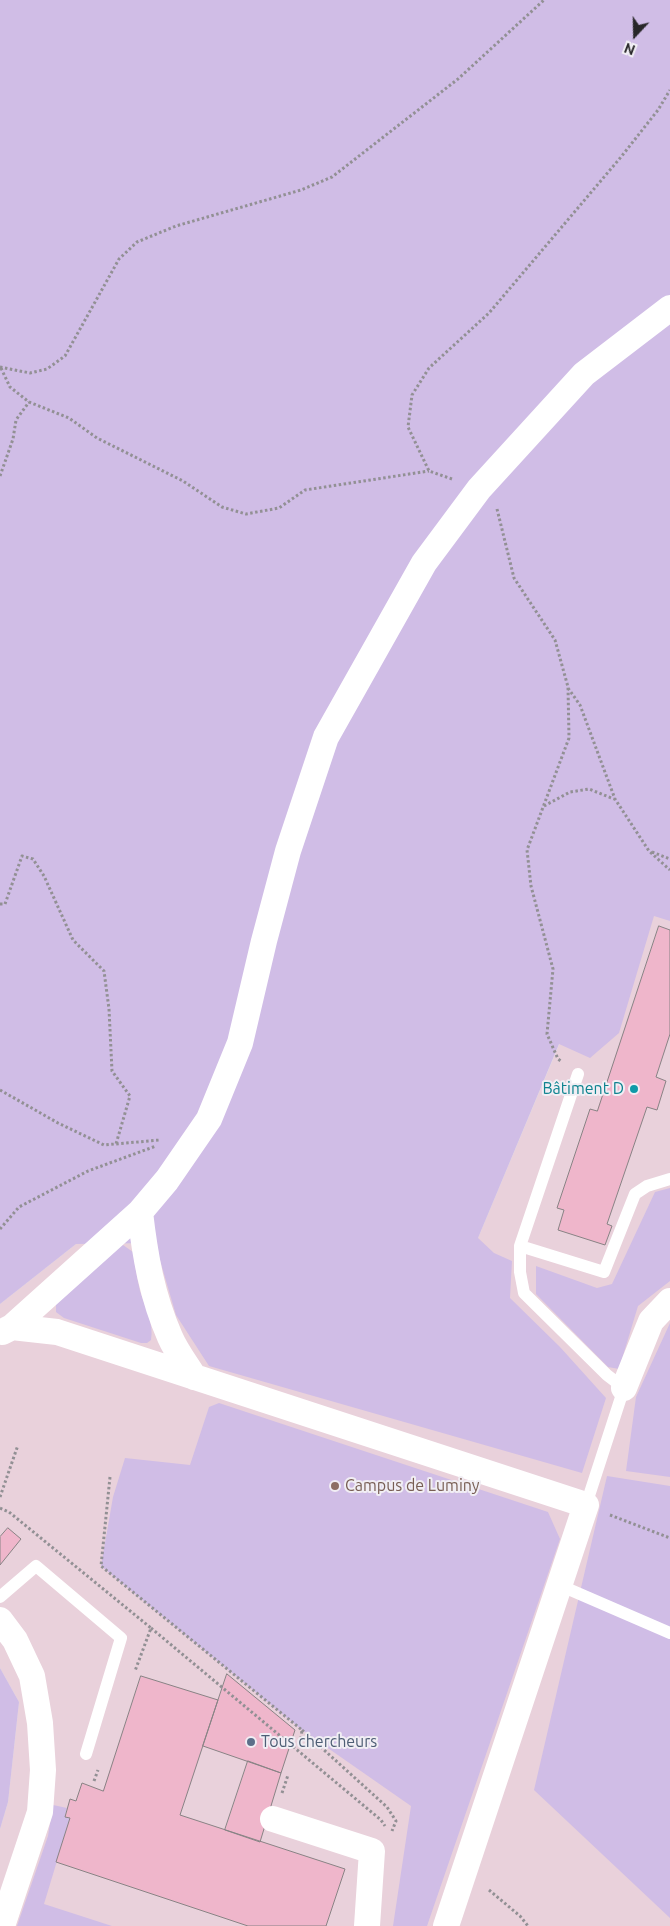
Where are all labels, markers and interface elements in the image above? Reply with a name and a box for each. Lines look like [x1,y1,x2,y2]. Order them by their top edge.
north arrow [610,10,660,60]
text: N [622,40,637,58]
place label: Bâtiment D [542,1079,624,1099]
marker: Bâtiment D [628,1083,640,1095]
place label: Campus de Luminy [345,1476,480,1496]
marker: Campus de Luminy [329,1480,341,1492]
place label: Tous chercheurs [261,1732,377,1752]
marker: Tous chercheurs [245,1736,257,1748]

